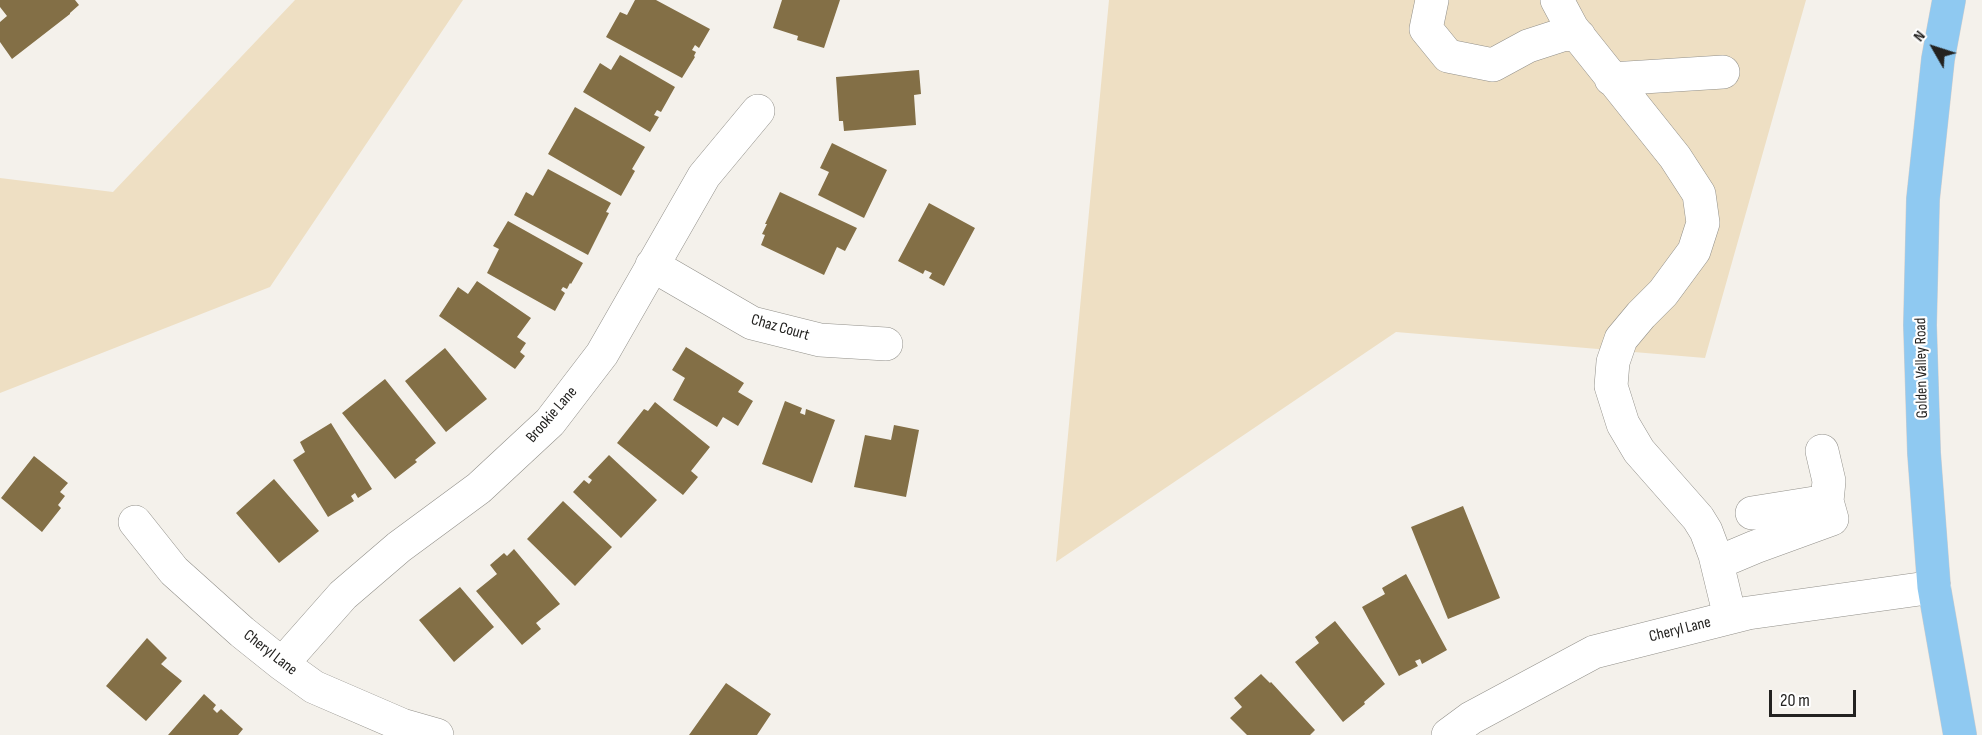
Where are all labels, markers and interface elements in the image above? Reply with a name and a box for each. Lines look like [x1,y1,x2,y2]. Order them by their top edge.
north arrow [1904,18,1964,78]
text: N [1910,27,1930,46]
street label: Chaz Court [749,311,811,345]
street label: Golden Valley Road [1912,318,1932,418]
street label: Brookie Lane [522,383,582,447]
street label: Cheryl Lane [1647,613,1713,647]
street label: Cheryl Lane [239,626,301,680]
scale bar [1772,678,1859,716]
text: 20 m [1780,690,1810,711]

